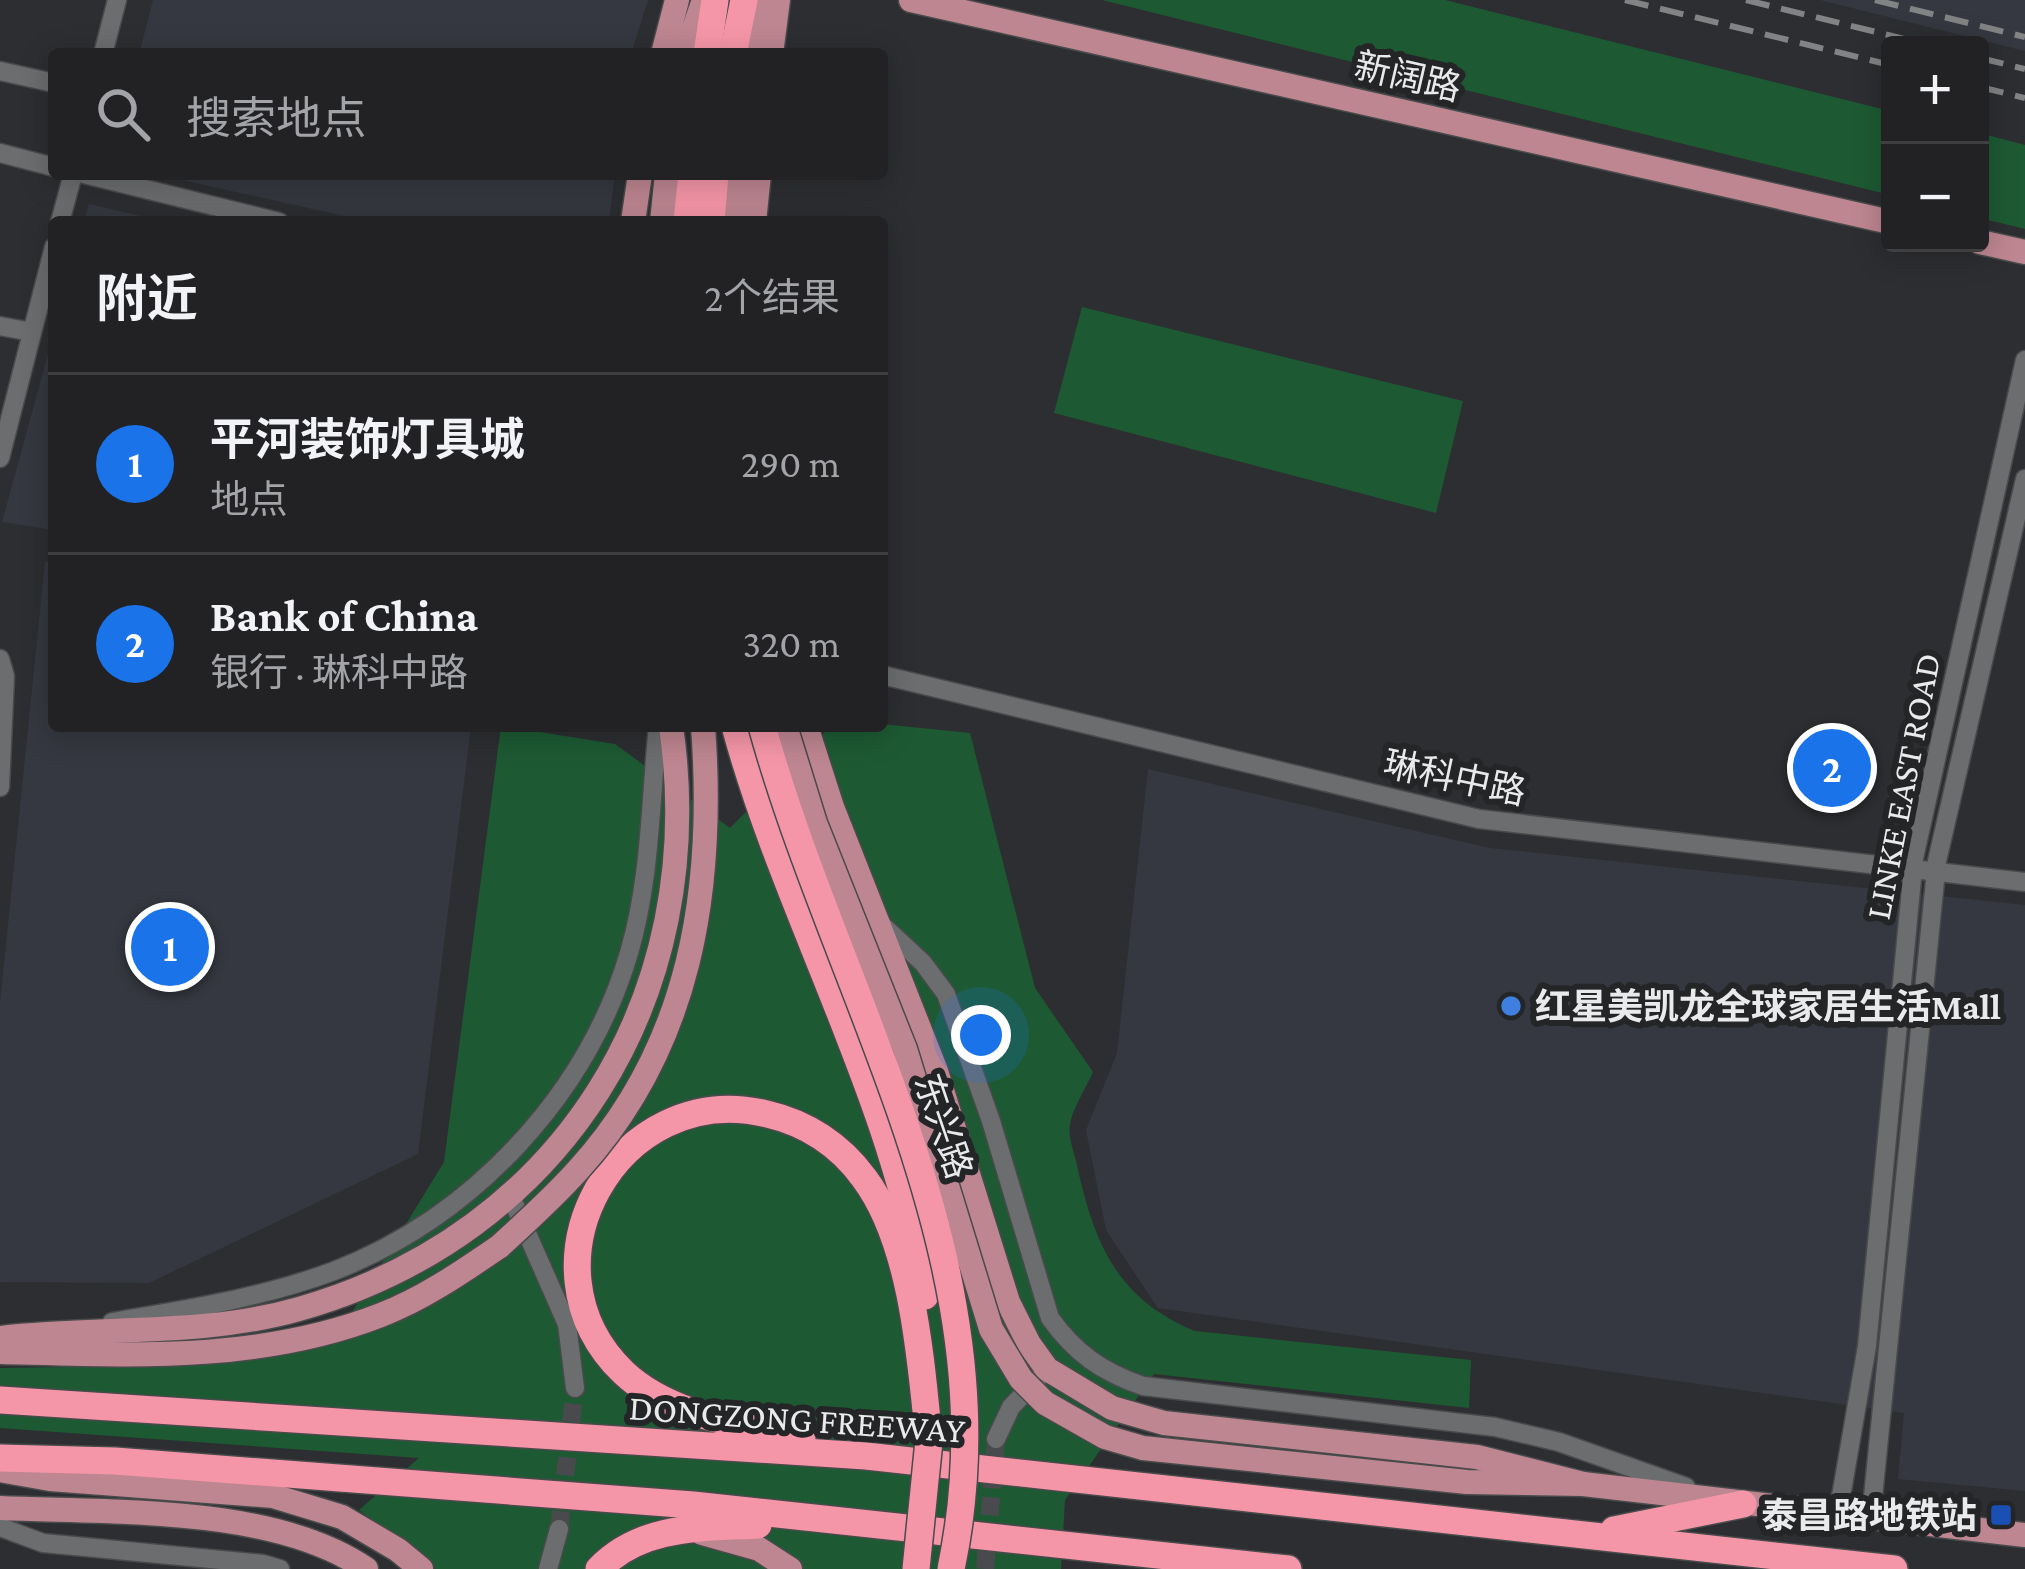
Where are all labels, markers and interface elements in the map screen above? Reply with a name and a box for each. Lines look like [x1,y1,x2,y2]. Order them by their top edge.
map controls [1881,36,1989,252]
button: + [1881,36,1989,144]
street label: 新阔路 [1351,45,1465,109]
search box [48,48,888,180]
icon: search [90,81,156,147]
text: 搜索地点 [186,94,366,144]
button: − [1881,144,1989,252]
text: 附近 [96,270,198,327]
text: 2个结果 [704,276,840,319]
text: 平河装饰灯具城 [210,415,525,465]
text: 1 [128,442,142,485]
text: 290 m [741,442,840,485]
text: 地点 [210,478,288,521]
text: Bank of China [210,591,478,641]
text: 2 [125,622,145,665]
text: 320 m [742,622,840,665]
street label: LINKE EAST ROAD [1858,650,1948,923]
text: 银行 · 琳科中路 [210,651,468,694]
pin: 2 [1793,723,1871,813]
street label: 琳科中路 [1380,743,1529,813]
pin: 1 [131,902,209,992]
place label: 红星美凯龙全球家居生活Mall [1535,987,2001,1027]
marker: 红星美凯龙全球家居生活Mall [1498,993,1524,1019]
your location [951,1005,1011,1065]
street label: 东兴路 [907,1069,980,1184]
street label: DONGZONG FREEWAY [628,1387,967,1451]
place label: 泰昌路地铁站 [1761,1496,1977,1536]
marker: 泰昌路地铁站 [1988,1502,2014,1528]

